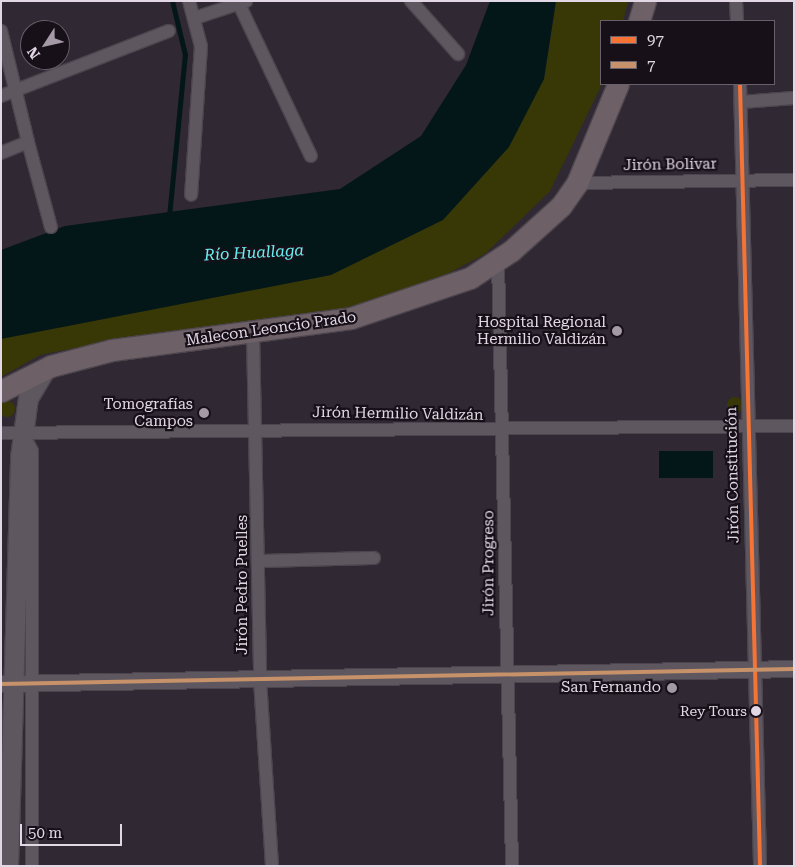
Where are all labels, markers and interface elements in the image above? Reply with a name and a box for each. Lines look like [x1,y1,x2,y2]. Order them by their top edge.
north arrow [20,20,70,70]
legend [600,20,775,85]
text: 97 [647,31,664,49]
text: N [24,44,43,62]
text: 7 [647,56,655,74]
street label: Jirón Bolívar [623,155,717,175]
water label: Río Huallaga [203,241,305,265]
street label: Malecon Leoncio Prado [185,308,357,350]
place label: Hospital Regional Hermilio Valdizán [477,313,606,348]
marker: Hospital Regional Hermilio Valdizán [610,324,624,338]
place label: Tomografías Campos [103,395,193,430]
street label: Jirón Hermilio Valdizán [312,404,484,424]
marker: Tomografías Campos [197,406,211,420]
street label: Jirón Constitución [723,407,743,543]
street label: Jirón Progreso [480,510,498,616]
street label: Jirón Pedro Puelles [234,515,252,655]
place label: San Fernando [561,679,661,697]
marker: San Fernando [665,681,679,695]
place label: Rey Tours [680,703,747,719]
marker: Rey Tours [751,706,761,716]
scale bar [22,814,125,846]
text: 50 m [28,824,62,842]

